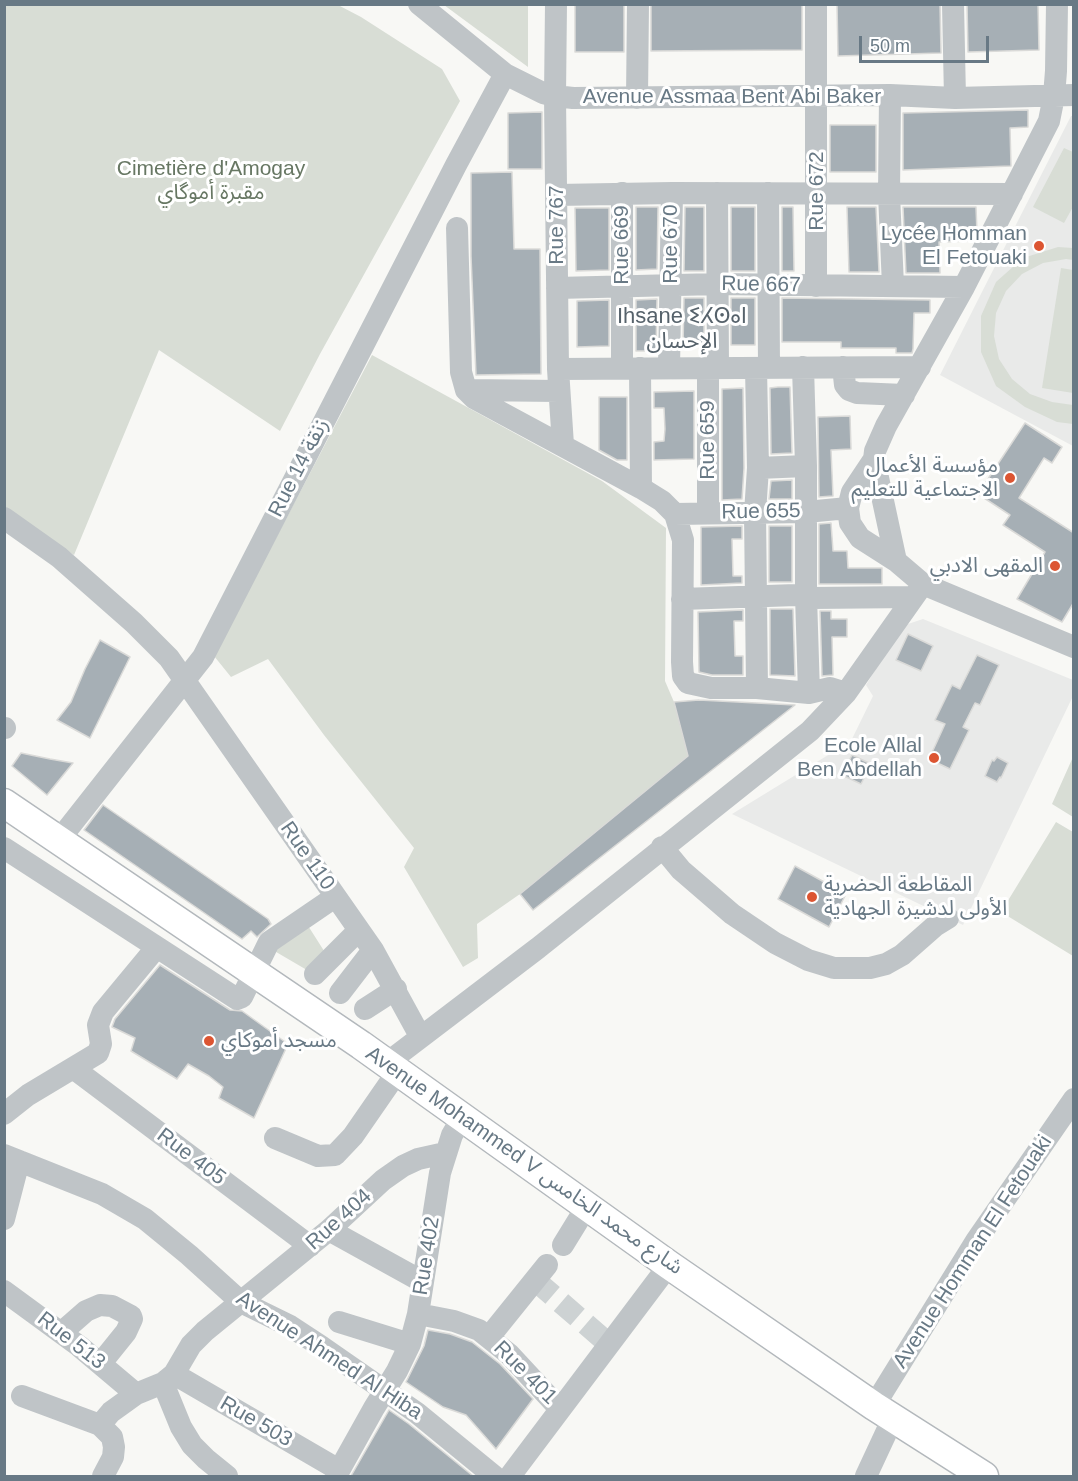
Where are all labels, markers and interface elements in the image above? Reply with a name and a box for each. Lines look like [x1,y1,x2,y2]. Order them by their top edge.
scale bar [862,24,992,62]
text: 50 m [870,36,910,56]
street label: Avenue Assmaa Bent Abi Baker [583,84,881,110]
street label: Rue 672 [804,151,830,231]
park label: Cimetière d'Amogay مقبرة أموگاي [117,156,305,206]
street label: Rue 767 [544,185,570,265]
street label: Rue 670 [658,204,684,284]
street label: Rue 669 [609,205,635,285]
place label: Lycée Homman El Fetouaki [881,221,1027,271]
marker: Lycée Homman El Fetouaki [1032,239,1046,253]
street label: Rue 667 [721,272,801,298]
district label: Ihsane ⵉⵃⵙⴰⵏ الإحسان [617,304,747,356]
street label: Rue 659 [695,400,721,480]
street label: Rue 14 زنقة [264,415,334,521]
place label: مؤسسة الأعمال الاجتماعية للتعليم [851,453,998,503]
marker: مؤسسة الأعمال الاجتماعية للتعليم [1003,471,1017,485]
street label: Rue 655 [721,499,801,525]
place label: المقهى الادبي [930,553,1043,579]
marker: المقهى الادبي [1048,559,1062,573]
place label: Ecole Allal Ben Abdellah [797,733,922,783]
marker: Ecole Allal Ben Abdellah [927,751,941,765]
street label: Rue 110 [274,817,340,895]
place label: المقاطعة الحضرية الأولى لدشيرة الجهادية [824,872,1007,922]
marker: المقاطعة الحضرية الأولى لدشيرة الجهادية [805,890,819,904]
place label: مسجد أموكاي [221,1028,337,1054]
marker: مسجد أموكاي [202,1034,216,1048]
street label: Avenue Mohammed V شارع محمد الخامس [361,1041,687,1281]
street label: Rue 405 [152,1123,230,1191]
street label: Avenue Homman El Fetouaki [888,1131,1058,1373]
street label: Rue 404 [301,1184,377,1256]
street label: Rue 402 [408,1215,446,1297]
street label: Avenue Ahmed Al Hiba [231,1286,427,1426]
street label: Rue 513 [32,1307,110,1375]
street label: Rue 401 [488,1336,562,1410]
street label: Rue 503 [215,1391,297,1453]

